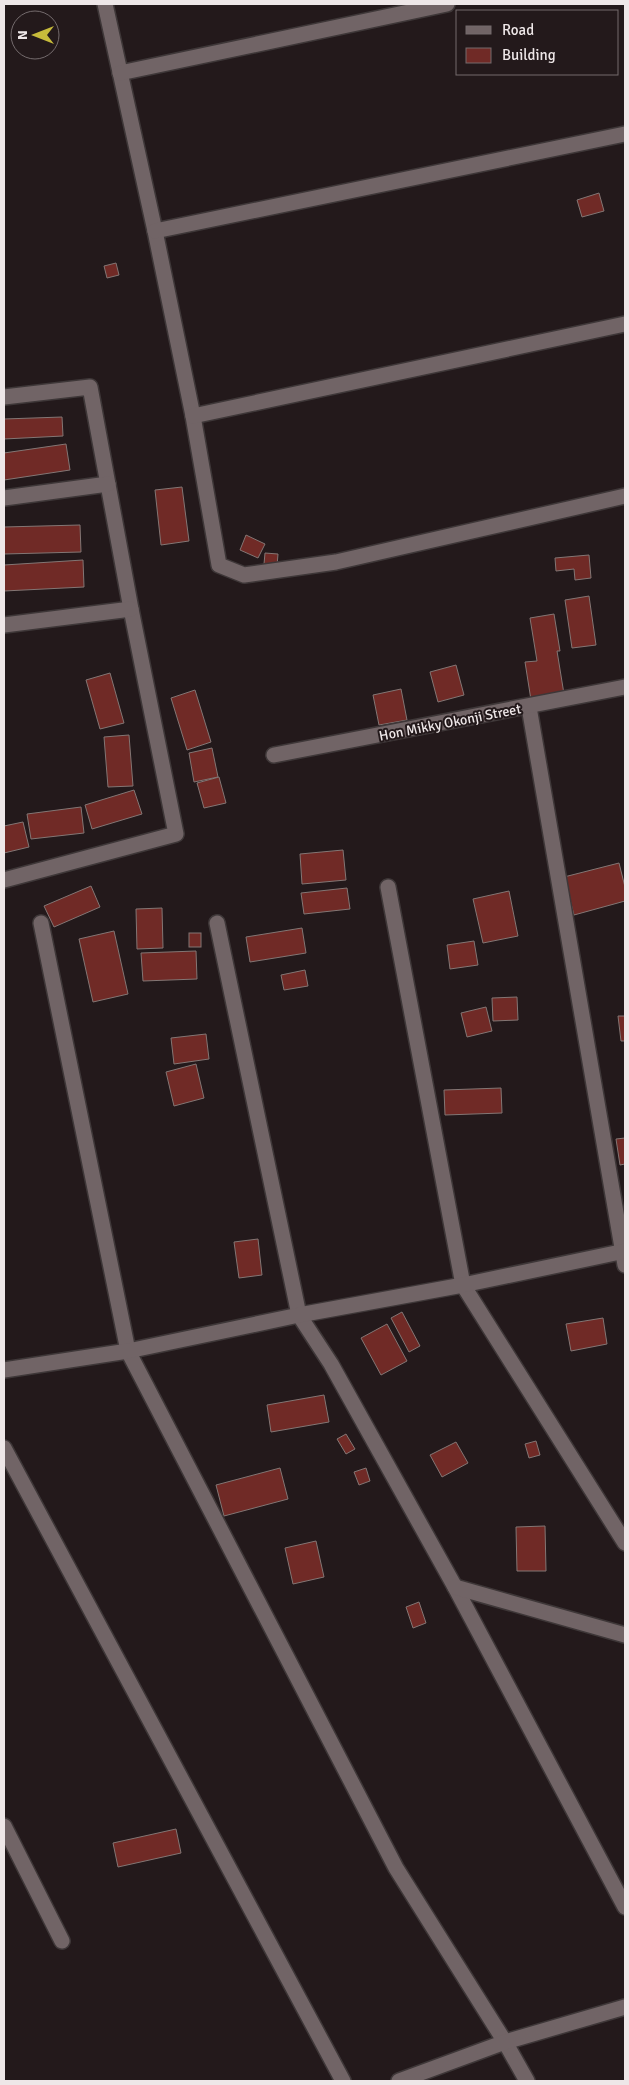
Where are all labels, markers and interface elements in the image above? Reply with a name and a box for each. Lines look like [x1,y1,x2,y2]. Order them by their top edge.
north arrow [10,10,60,60]
legend [456,10,619,75]
text: Road [502,21,534,39]
text: N [14,30,31,40]
text: Building [502,46,556,64]
street label: Hon Mikky Okonji Street [378,700,523,745]

